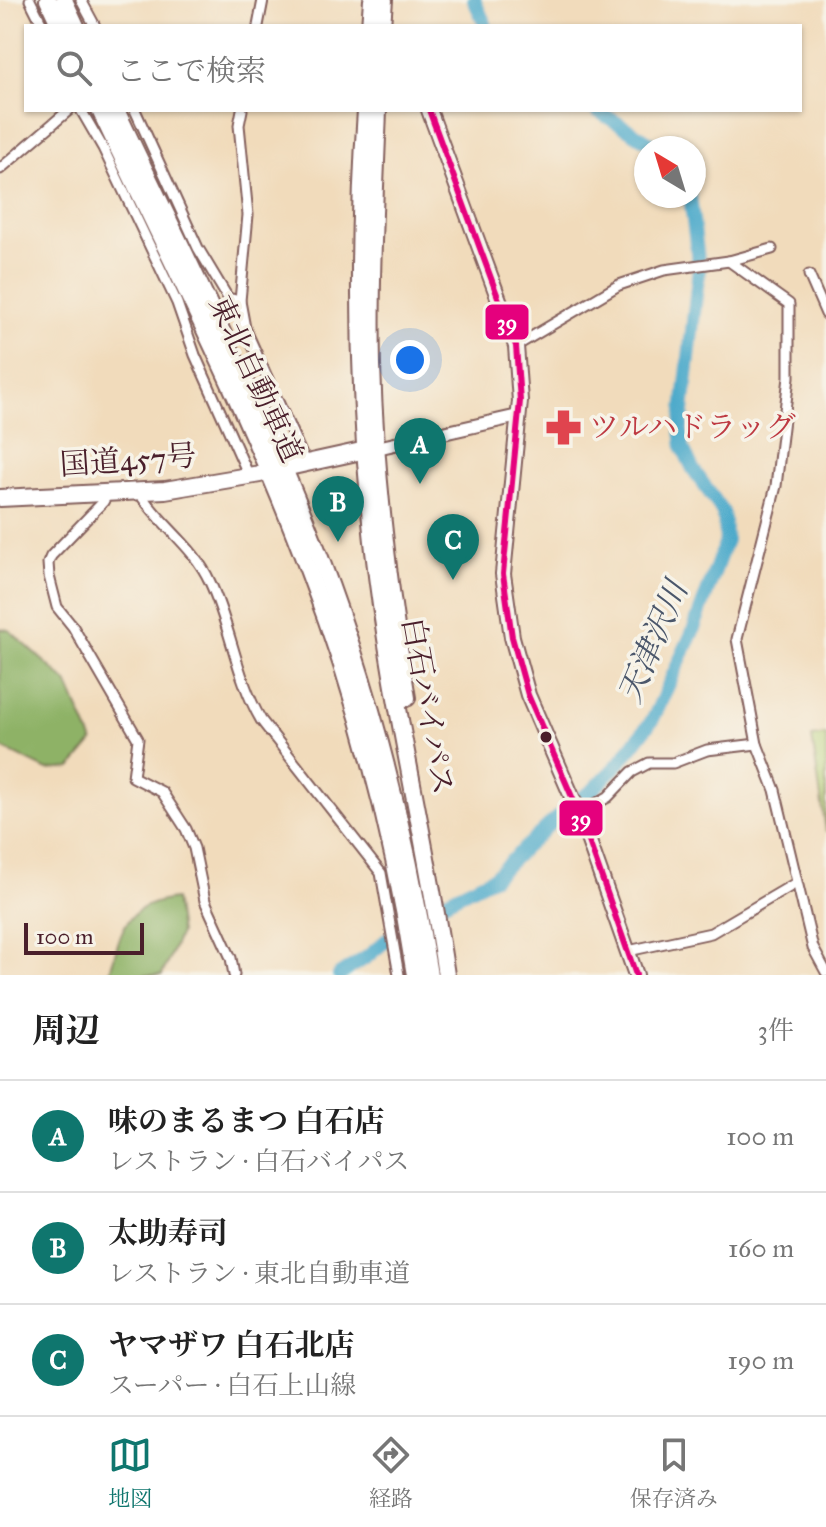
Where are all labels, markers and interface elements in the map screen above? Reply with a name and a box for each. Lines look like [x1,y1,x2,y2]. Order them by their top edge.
search box [24,24,802,112]
icon: search [52,46,96,90]
text: ここで検索 [116,53,266,89]
north arrow [634,136,706,208]
street label: 東北自動車道 [202,290,310,468]
line badge: 39 [484,303,530,341]
text: 39 [497,309,517,336]
your location [390,340,430,380]
pharmacy icon: ツルハドラッグ [544,408,582,446]
place label: ツルハドラッグ [589,409,796,445]
pin: A [394,418,446,484]
street label: 国道457号 [59,437,197,483]
pin: B [312,476,364,542]
pin: C [427,514,479,580]
water label: 天津沢川 [610,573,697,709]
street label: 白石バイパス [395,615,461,797]
unlabelled marker [538,729,554,745]
line badge: 39 [558,799,604,837]
text: 39 [571,805,591,832]
scale bar [24,919,144,955]
text: 100 m [36,923,93,950]
text: 周辺 [32,1010,100,1051]
text: 3件 [758,1014,794,1046]
text: 味のまるまつ 白石店 [108,1103,384,1139]
text: A [49,1120,67,1152]
text: 100 m [726,1120,794,1152]
text: レストラン · 白石バイパス [108,1145,410,1177]
text: 太助寿司 [108,1215,228,1251]
text: B [49,1232,67,1264]
text: 160 m [728,1232,794,1264]
text: レストラン · 東北自動車道 [108,1257,410,1289]
text: ヤマザワ 白石北店 [108,1327,354,1363]
text: C [49,1344,67,1376]
text: 190 m [727,1344,794,1376]
text: スーパー · 白石上山線 [108,1369,356,1401]
tab: 地図 [108,1433,152,1512]
tab: 経路 [369,1433,413,1512]
tab: 保存済み [630,1433,718,1512]

